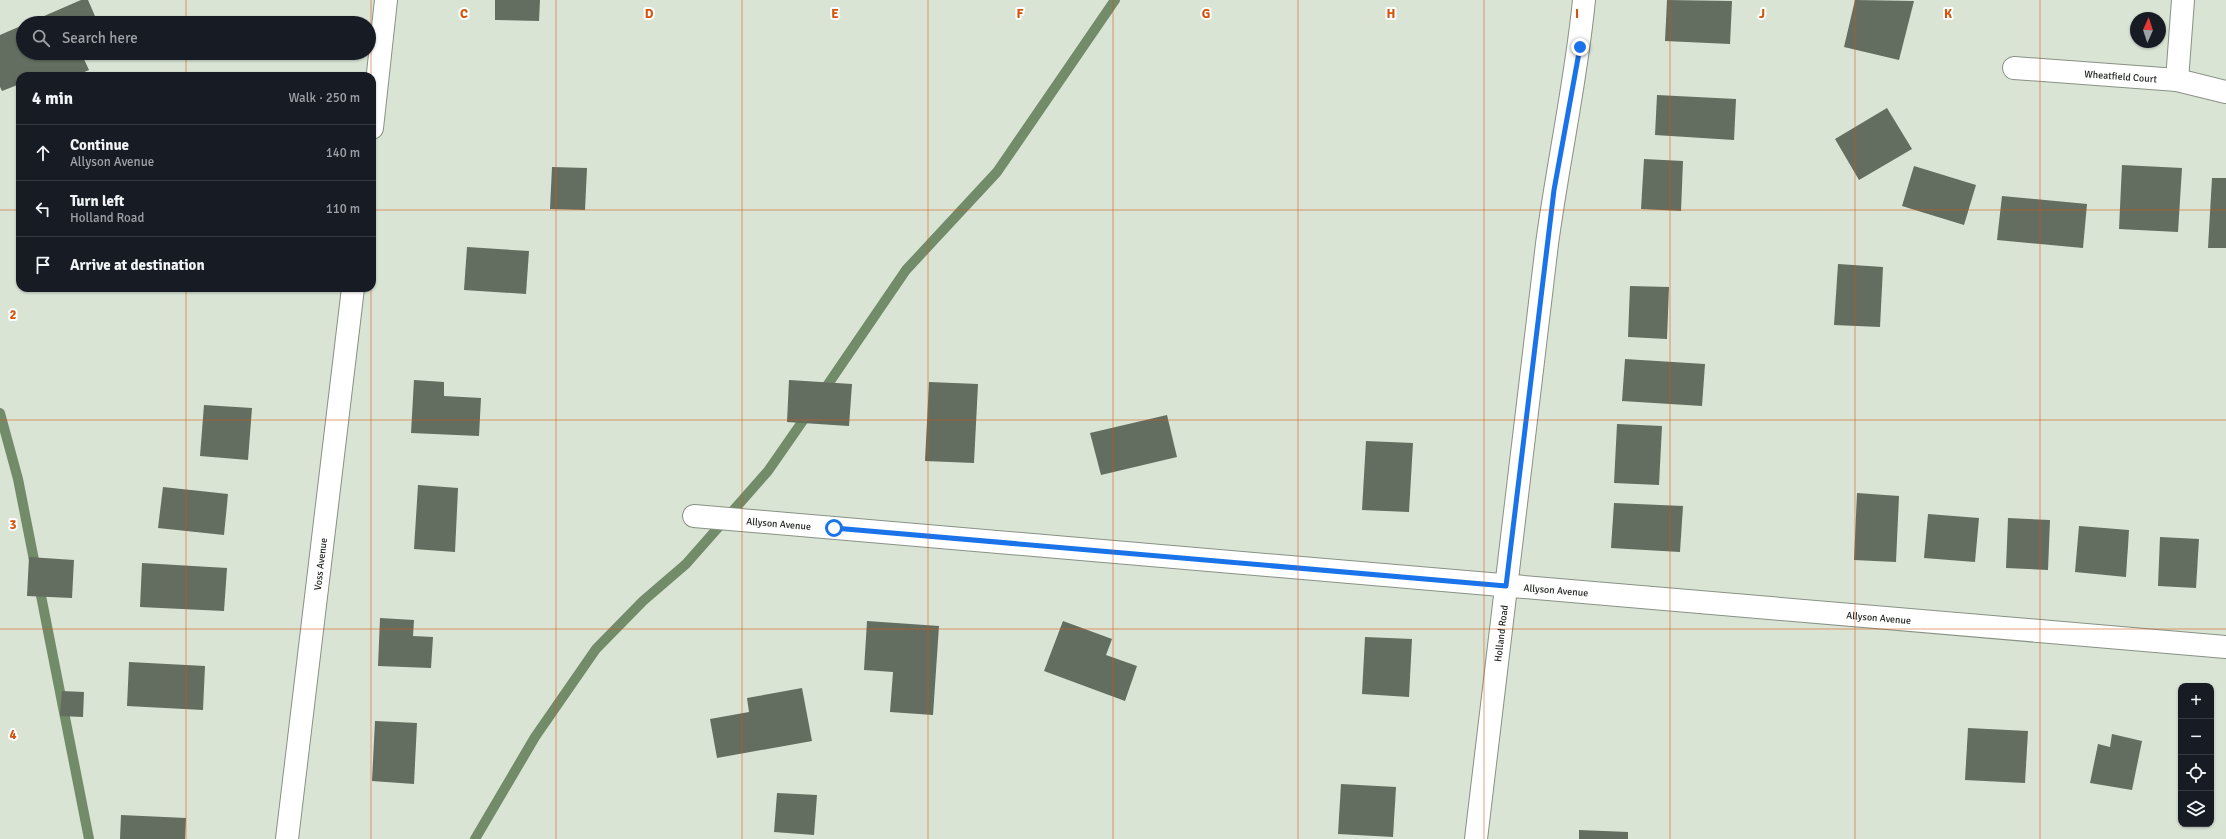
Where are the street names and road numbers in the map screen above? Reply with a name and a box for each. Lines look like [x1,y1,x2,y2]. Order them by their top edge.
street label: Wheatfield Court [2084,68,2158,86]
street label: Allyson Avenue [746,515,811,533]
street label: Voss Avenue [312,537,330,591]
street label: Allyson Avenue [1523,582,1589,599]
street label: Holland Road [1492,604,1511,663]
street label: Allyson Avenue [1846,610,1911,627]

